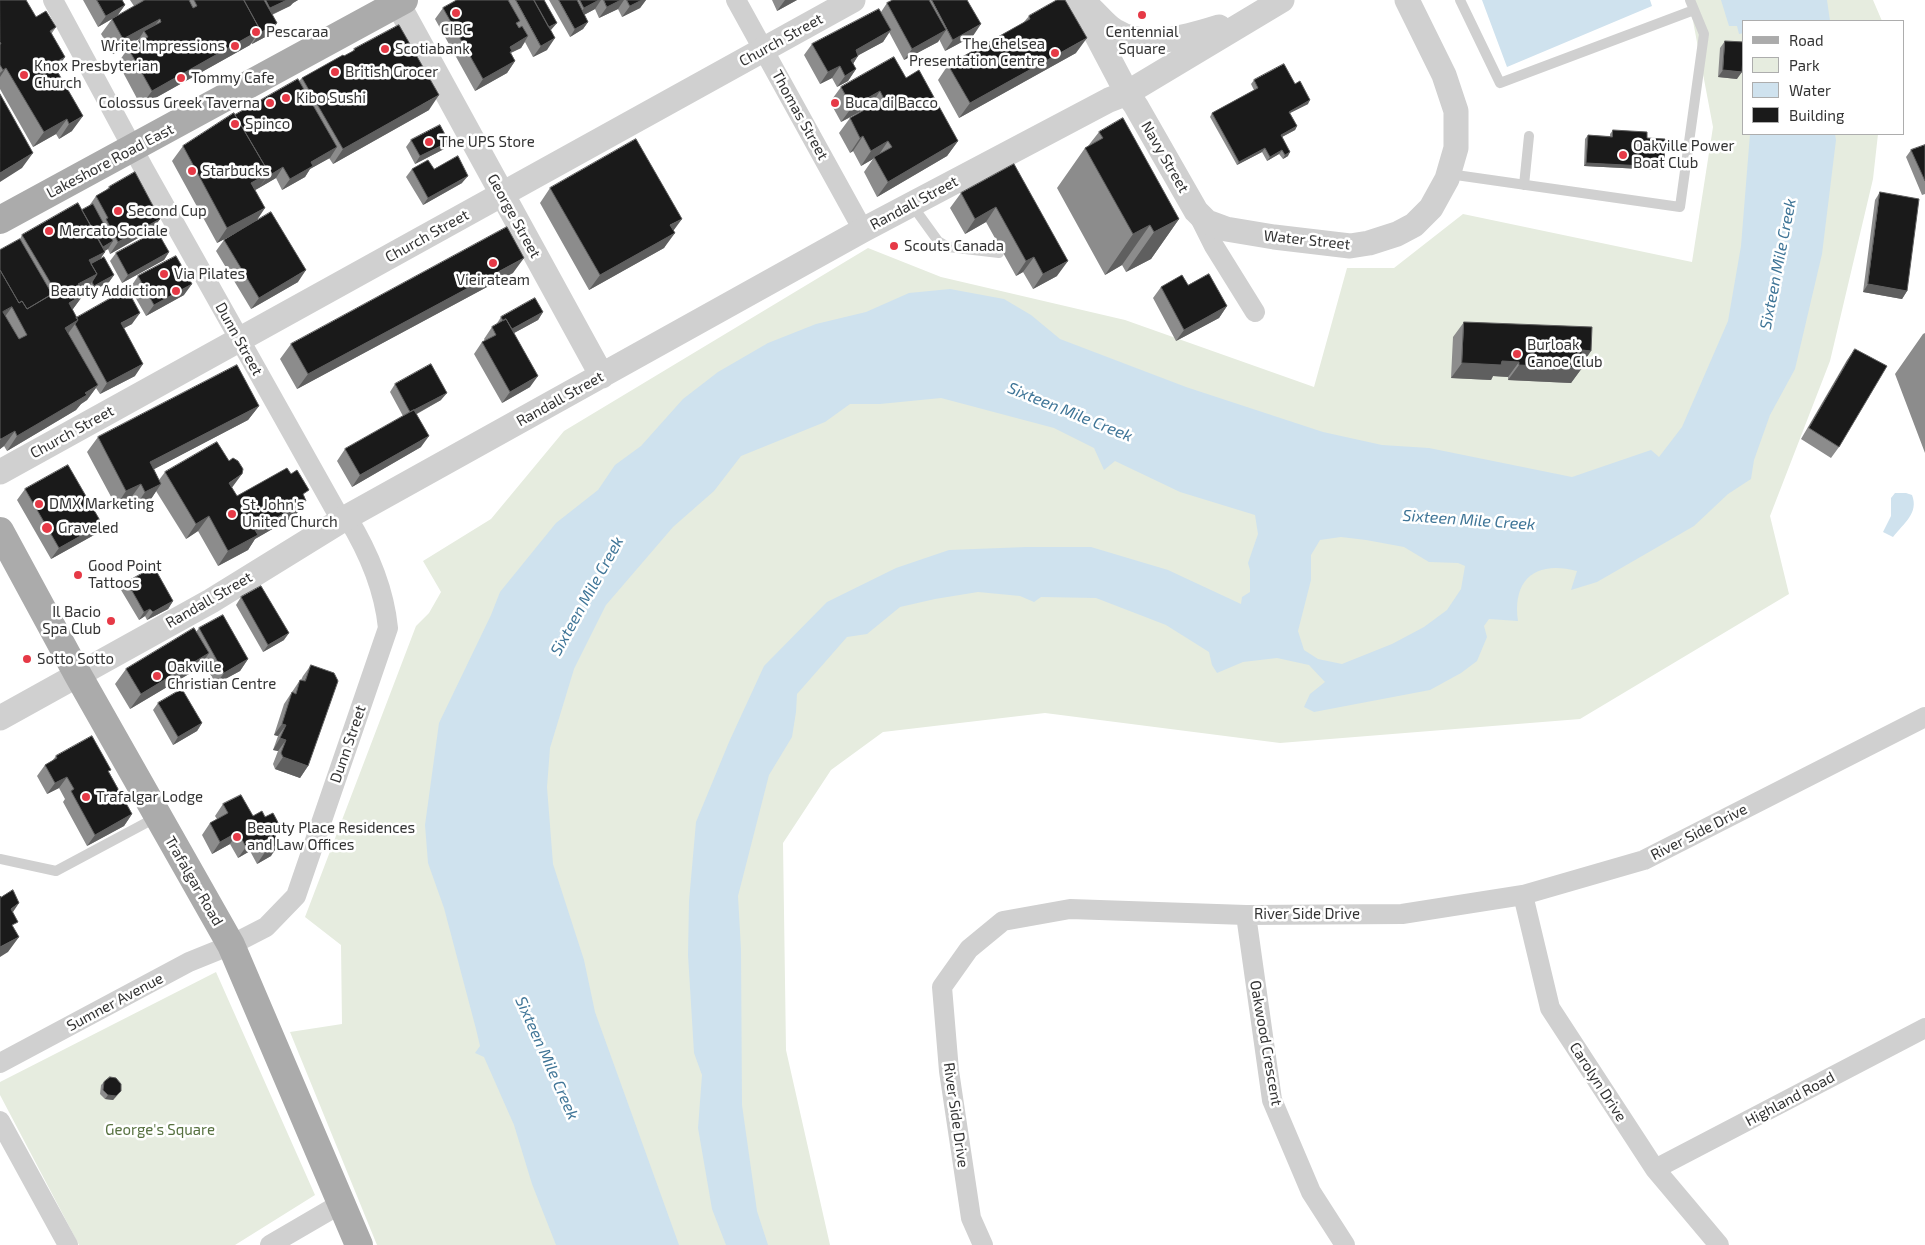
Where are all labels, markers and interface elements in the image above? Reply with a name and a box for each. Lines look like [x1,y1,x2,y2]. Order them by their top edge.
marker: CIBC [450,7,462,19]
marker: Centennial Square [1136,9,1148,21]
street label: Church Street [736,10,826,70]
legend [1742,20,1905,135]
place label: CIBC [441,21,471,39]
place label: Pescaraa [266,23,328,41]
place label: Centennial Square [1106,23,1178,58]
marker: Pescaraa [250,26,262,38]
text: Road [1789,31,1824,49]
place label: The Chelsea Presentation Centre [909,35,1045,70]
place label: Write Impressions [101,37,225,55]
marker: Write Impressions [229,40,241,52]
place label: Scotiabank [395,40,470,58]
marker: Scotiabank [379,43,391,55]
marker: The Chelsea Presentation Centre [1049,47,1061,59]
text: Park [1789,56,1820,74]
place label: Knox Presbyterian Church [34,57,158,92]
place label: British Grocer [345,63,438,81]
marker: British Grocer [329,66,341,78]
street label: Thomas Street [768,67,832,163]
marker: Knox Presbyterian Church [18,69,30,81]
place label: Tommy Cafe [191,69,275,87]
marker: Tommy Cafe [175,72,187,84]
text: Water [1789,81,1831,99]
place label: Kibo Sushi [296,89,366,107]
marker: Kibo Sushi [280,92,292,104]
place label: Colossus Greek Taverna [98,94,260,112]
place label: Buca di Bacco [845,94,938,112]
marker: Colossus Greek Taverna [264,97,276,109]
marker: Buca di Bacco [829,97,841,109]
text: Building [1789,106,1844,124]
place label: Spinco [245,115,290,133]
marker: Spinco [229,118,241,130]
street label: Navy Street [1137,118,1193,196]
street label: Lakeshore Road East [43,120,177,202]
place label: The UPS Store [439,133,535,151]
marker: The UPS Store [423,136,435,148]
place label: Oakville Power Boat Club [1633,137,1734,172]
marker: Oakville Power Boat Club [1617,149,1629,161]
place label: Starbucks [202,162,270,180]
marker: Starbucks [186,165,198,177]
street label: George Street [484,171,544,261]
street label: Randall Street [867,172,961,234]
water label: Sixteen Mile Creek [1756,197,1800,331]
place label: Second Cup [128,202,207,220]
marker: Second Cup [112,205,124,217]
street label: Church Street [382,206,472,266]
place label: Mercato Sociale [59,222,168,240]
marker: Mercato Sociale [43,225,55,237]
street label: Water Street [1263,226,1351,254]
place label: Scouts Canada [904,237,1004,255]
marker: Scouts Canada [888,240,900,252]
marker: Vieirateam [487,257,499,269]
place label: Via Pilates [174,265,245,283]
marker: Via Pilates [158,268,170,280]
place label: Vieirateam [456,271,530,289]
place label: Beauty Addiction [51,282,166,300]
marker: Beauty Addiction [170,285,182,297]
street label: Dunn Street [212,299,266,379]
place label: Burloak Canoe Club [1527,336,1603,371]
marker: Burloak Canoe Club [1511,348,1523,360]
street label: Randall Street [513,368,607,430]
water label: Sixteen Mile Creek [1005,378,1135,446]
street label: Church Street [27,402,117,462]
place label: DMX Marketing [49,495,154,513]
place label: St. John's United Church [242,496,338,531]
marker: DMX Marketing [33,498,45,510]
water label: Sixteen Mile Creek [1402,506,1536,534]
marker: St. John's United Church [226,508,238,520]
place label: Graveled [58,519,119,537]
marker: Graveled [40,521,54,535]
water label: Sixteen Mile Creek [546,533,628,659]
place label: Good Point Tattoos [88,557,162,592]
street label: Randall Street [163,568,255,632]
marker: Good Point Tattoos [72,569,84,581]
place label: Il Bacio Spa Club [42,603,101,638]
marker: Il Bacio Spa Club [105,615,117,627]
place label: Sotto Sotto [37,650,114,668]
marker: Sotto Sotto [21,653,33,665]
place label: Oakville Christian Centre [167,658,276,693]
marker: Oakville Christian Centre [151,670,163,682]
street label: Dunn Street [326,703,370,785]
place label: Trafalgar Lodge [96,788,203,806]
marker: Trafalgar Lodge [80,791,92,803]
street label: River Side Drive [1648,800,1750,864]
place label: Beauty Place Residences and Law Offices [247,819,415,854]
marker: Beauty Place Residences and Law Offices [231,831,243,843]
street label: Trafalgar Road [161,833,227,929]
street label: River Side Drive [1254,905,1360,923]
street label: Sumner Avenue [64,969,166,1035]
street label: Oakwood Crescent [1246,979,1286,1107]
water label: Sixteen Mile Creek [511,993,583,1123]
street label: Carolyn Drive [1566,1039,1630,1125]
street label: River Side Drive [940,1061,972,1169]
street label: Highland Road [1742,1068,1838,1130]
park label: George's Square [105,1121,215,1139]

